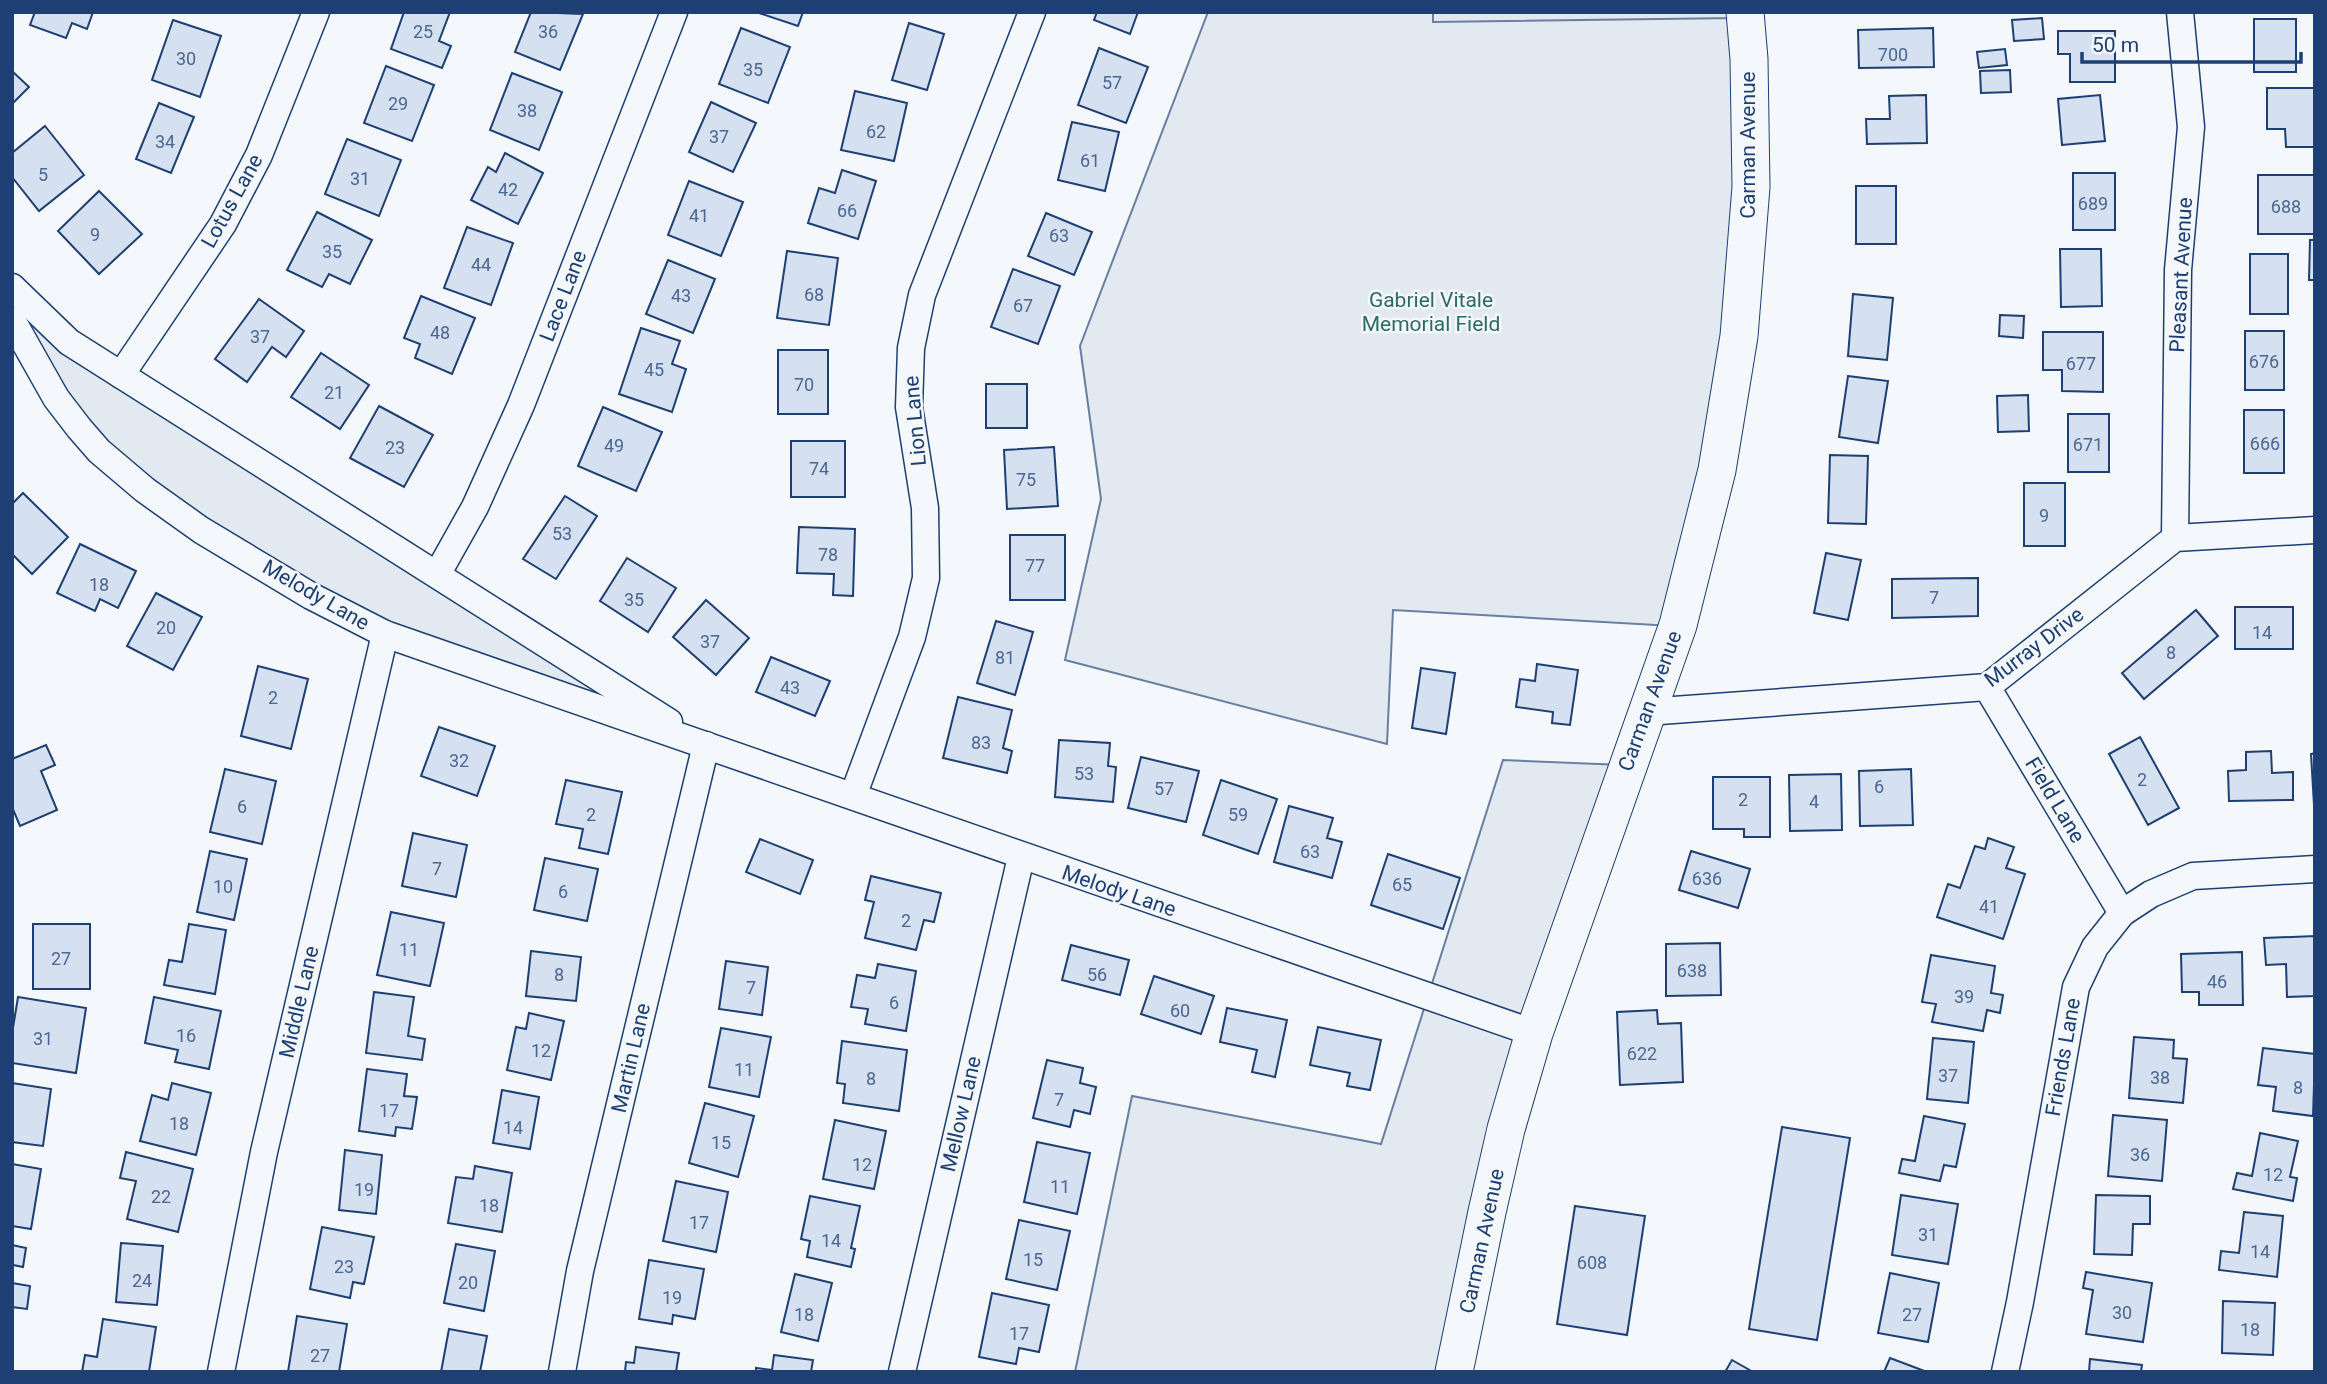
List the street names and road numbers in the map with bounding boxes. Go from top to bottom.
street label: Carman Avenue [1736,71,1760,219]
street label: Lotus Lane [196,150,268,252]
street label: Pleasant Avenue [2165,197,2197,353]
street label: Lace Lane [535,247,591,345]
street label: Lion Lane [899,375,931,467]
street label: Melody Lane [258,555,374,635]
street label: Murray Drive [1980,602,2088,692]
street label: Carman Avenue [1613,628,1687,774]
street label: Field Lane [2020,753,2090,847]
street label: Melody Lane [1059,860,1179,922]
street label: Middle Lane [274,944,324,1060]
street label: Friends Lane [2041,996,2085,1118]
street label: Martin Lane [607,1001,655,1115]
street label: Mellow Lane [936,1054,986,1174]
street label: Carman Avenue [1455,1166,1509,1316]

